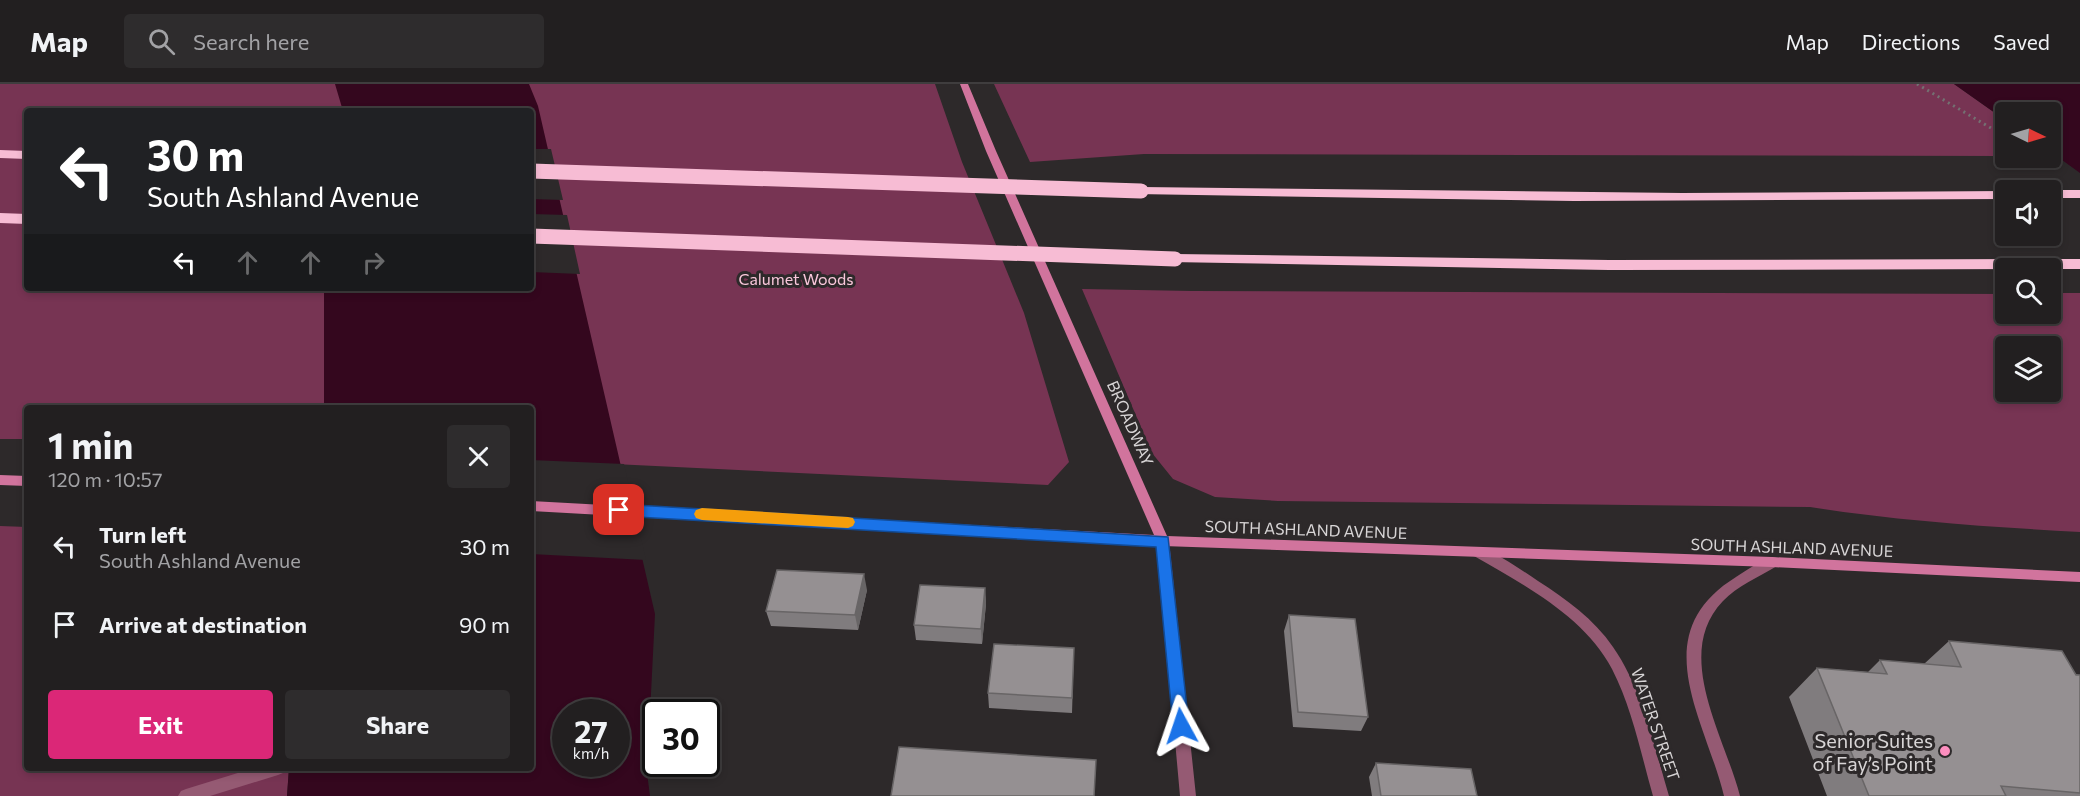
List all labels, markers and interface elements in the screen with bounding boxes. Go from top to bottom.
search box [124,14,544,68]
text: Map [30,24,88,58]
icon: search [145,25,178,58]
text: Search here [193,28,309,55]
text: Map [1786,29,1829,54]
text: Directions [1862,29,1960,54]
text: Saved [1993,29,2050,54]
north arrow [1995,102,2061,168]
map controls [1995,102,2061,402]
text: 30 m [147,128,244,180]
icon: left [48,132,126,210]
text: South Ashland Avenue [147,180,419,213]
button: sound [1995,180,2061,246]
icon: left [168,246,201,279]
icon: ahead [231,246,264,279]
icon: ahead [294,246,327,279]
icon: right [357,246,390,279]
button: search [1995,258,2061,324]
park label: Calumet Woods [738,269,854,288]
button: layers [1995,336,2061,402]
street label: BROADWAY [1104,378,1158,469]
text: 1 min [48,422,133,466]
button: close [447,425,510,488]
text: 120 m · 10:57 [48,467,163,491]
pin [593,484,644,535]
icon: arrive [602,493,635,526]
street label: SOUTH ASHLAND AVENUE [1204,516,1408,542]
text: Turn left [99,521,186,548]
icon: left [48,530,81,563]
text: 30 m [460,533,510,560]
street label: SOUTH ASHLAND AVENUE [1690,534,1894,560]
text: South Ashland Avenue [99,548,301,572]
icon: arrive [48,608,81,641]
text: Arrive at destination [99,611,307,638]
text: 90 m [459,611,510,638]
street label: WATER STREET [1628,665,1684,783]
button: Exit [48,690,273,759]
button: Share [285,690,510,759]
position arrow [1149,694,1213,758]
speed limit sign: 30 [642,699,720,777]
text: 27 [574,712,608,749]
place label: Senior Suites of Fay’s Point [1813,728,1933,775]
text: km/h [573,744,609,762]
marker: Senior Suites of Fay’s Point [1938,744,1952,758]

